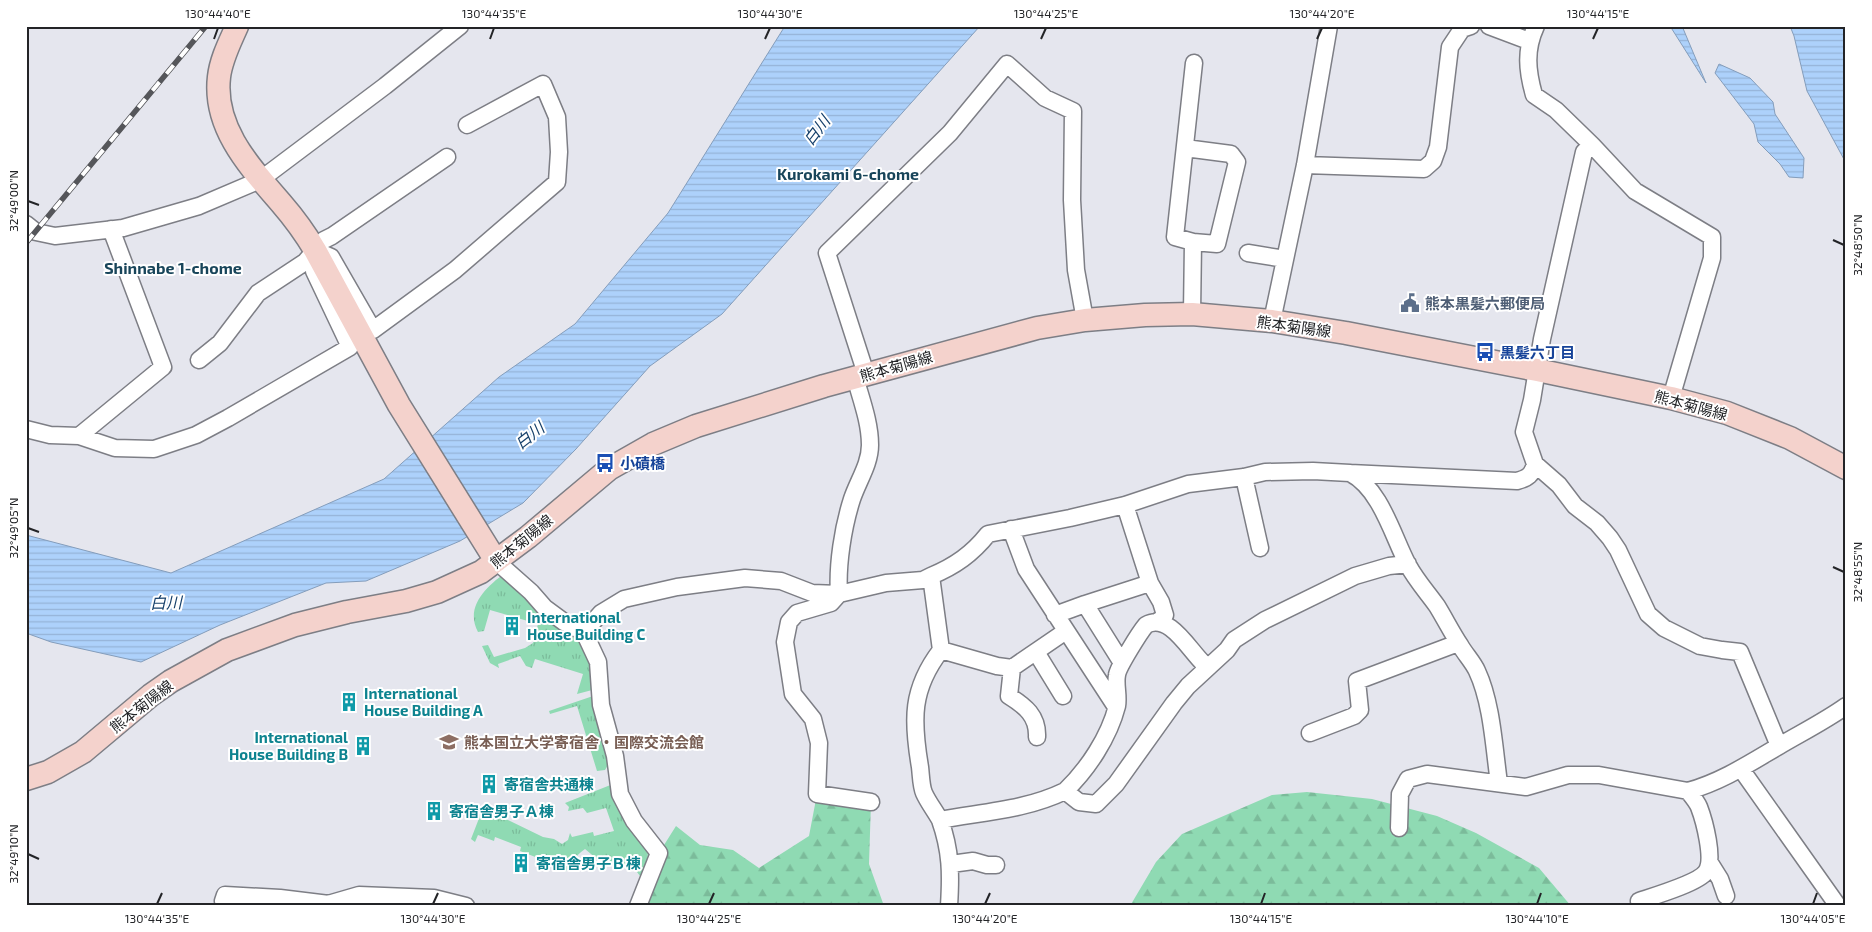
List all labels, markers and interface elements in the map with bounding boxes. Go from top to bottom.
text: 130°44'40"E [185,6,251,20]
text: 130°44'35"E [462,6,526,20]
text: 130°44'30"E [737,6,803,20]
text: 130°44'25"E [1014,6,1078,20]
text: 130°44'20"E [1289,6,1355,20]
text: 130°44'15"E [1567,6,1629,20]
water label: 白川 [799,110,835,148]
district label: Kurokami 6-chome [777,164,919,183]
text: 32°49'00"N [6,170,20,232]
text: 32°48'50"N [1850,214,1864,276]
district label: Shinnabe 1-chome [104,258,242,277]
public building icon: 熊本黒髪六郵便局 [1399,292,1421,314]
place label: 熊本黒髪六郵便局 [1425,294,1545,312]
street label: 熊本菊陽線 [1256,312,1332,340]
bus stop icon: 黒髪六丁目 [1474,341,1496,363]
place label: 黒髪六丁目 [1500,343,1575,361]
street label: 熊本菊陽線 [857,347,935,385]
street label: 熊本菊陽線 [1652,387,1730,423]
water label: 白川 [511,416,549,452]
bus stop icon: 小磧橋 [594,452,616,474]
place label: 小磧橋 [620,454,666,472]
text: 32°49'05"N [6,498,20,558]
street label: 熊本菊陽線 [486,510,556,572]
text: 32°48'55"N [1850,542,1864,602]
water label: 白川 [150,592,184,612]
place label: International House Building C [527,608,645,643]
building icon: International House Building C [501,615,523,637]
street label: 熊本菊陽線 [106,676,176,736]
place label: International House Building A [364,684,483,719]
building icon: International House Building A [338,691,360,713]
place label: International House Building B [229,728,348,763]
school or university icon: 熊本国立大学寄宿舎・国際交流会館 [438,731,460,753]
place label: 熊本国立大学寄宿舎・国際交流会館 [464,733,704,751]
building icon: International House Building B [352,735,374,757]
building icon: 寄宿舎共通棟 [478,773,500,795]
place label: 寄宿舎共通棟 [504,775,594,793]
building icon: 寄宿舎男子Ａ棟 [423,800,445,822]
place label: 寄宿舎男子Ａ棟 [449,802,554,820]
text: 32°49'10"N [6,824,20,884]
building icon: 寄宿舎男子Ｂ棟 [510,852,532,874]
place label: 寄宿舎男子Ｂ棟 [536,854,641,872]
text: 130°44'35"E [125,911,189,925]
text: 130°44'30"E [400,911,466,925]
text: 130°44'25"E [677,911,741,925]
text: 130°44'20"E [952,911,1018,925]
text: 130°44'15"E [1230,911,1292,925]
text: 130°44'10"E [1505,911,1569,925]
text: 130°44'05"E [1781,911,1846,925]

